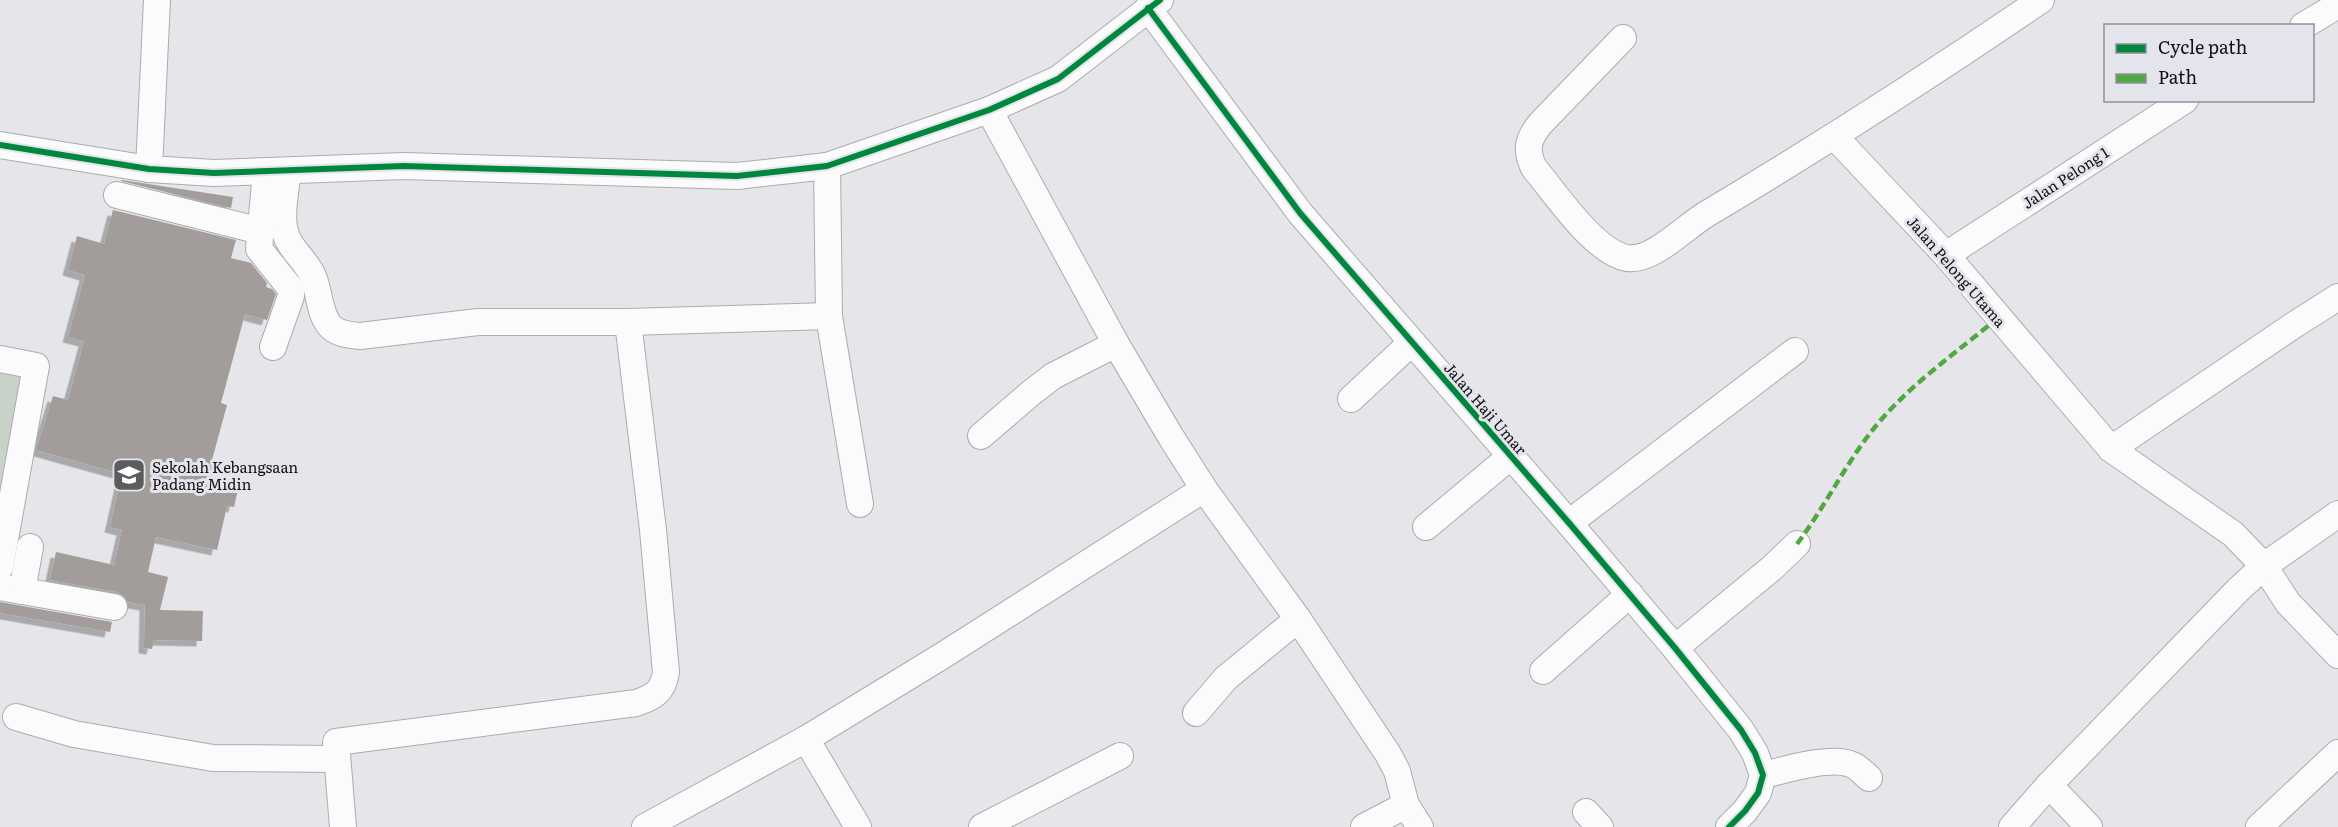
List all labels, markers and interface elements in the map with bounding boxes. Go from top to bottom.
legend [2104,24,2314,102]
text: Cycle path [2158,33,2247,60]
text: Path [2158,63,2197,90]
street label: Jalan Pelong 1 [2017,140,2113,214]
street label: Jalan Pelong Utama [1902,210,2013,333]
street label: Jalan Haji Umar [1439,357,1533,459]
place label: Sekolah Kebangsaan Padang Midin [152,455,298,495]
school or university icon: Sekolah Kebangsaan Padang Midin [111,457,147,493]

